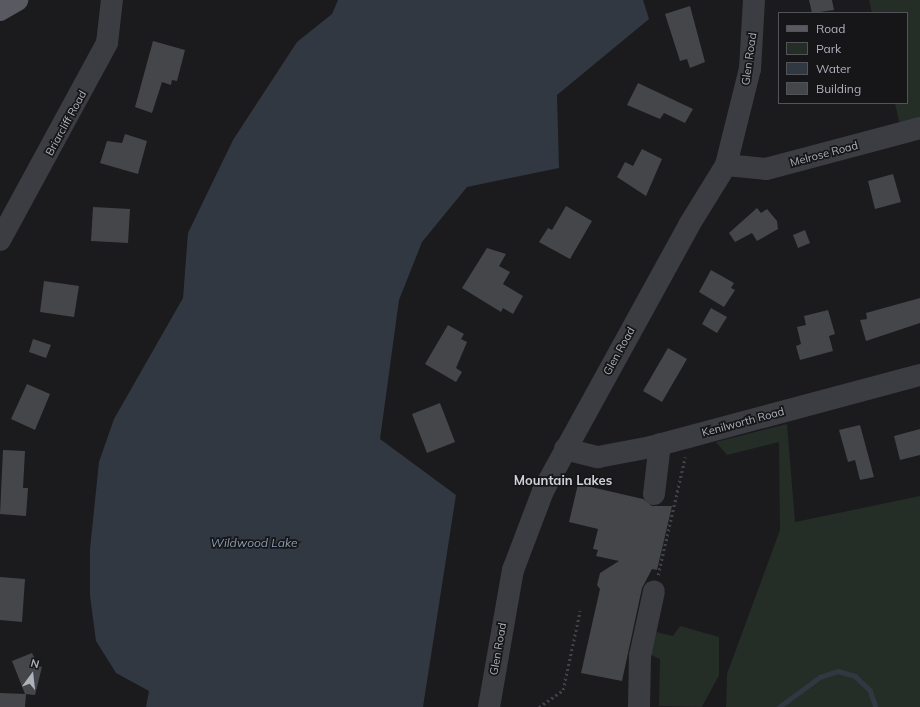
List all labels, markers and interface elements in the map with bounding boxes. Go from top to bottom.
legend [778,12,908,104]
text: Road [816,21,845,36]
street label: Glen Road [739,32,759,86]
text: Park [816,41,841,56]
text: Water [816,61,851,76]
text: Building [816,81,861,96]
street label: Briarcliff Road [43,88,89,158]
street label: Melrose Road [789,139,859,169]
street label: Glen Road [600,325,638,377]
street label: Kenilworth Road [700,405,786,439]
district label: Mountain Lakes [514,472,612,488]
water label: Wildwood Lake [211,536,297,550]
street label: Glen Road [487,622,509,676]
north arrow [12,655,52,695]
text: N [29,656,41,671]

